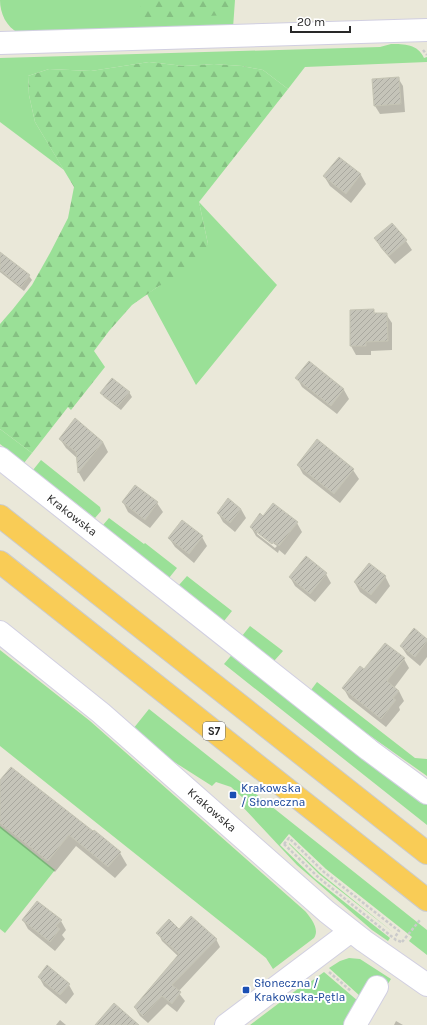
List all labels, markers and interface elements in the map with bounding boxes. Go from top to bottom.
scale bar [291,8,350,34]
text: 20 m [297,15,325,29]
street label: Krakowska [44,491,100,539]
road number: S7 [203,722,225,740]
place label: Krakowska / Słoneczna [241,781,305,809]
street label: Krakowska [185,785,239,835]
marker: Krakowska / Słoneczna [228,790,238,800]
place label: Słoneczna / Krakowska-Pętla [254,976,345,1004]
marker: Słoneczna / Krakowska-Pętla [241,985,251,995]

